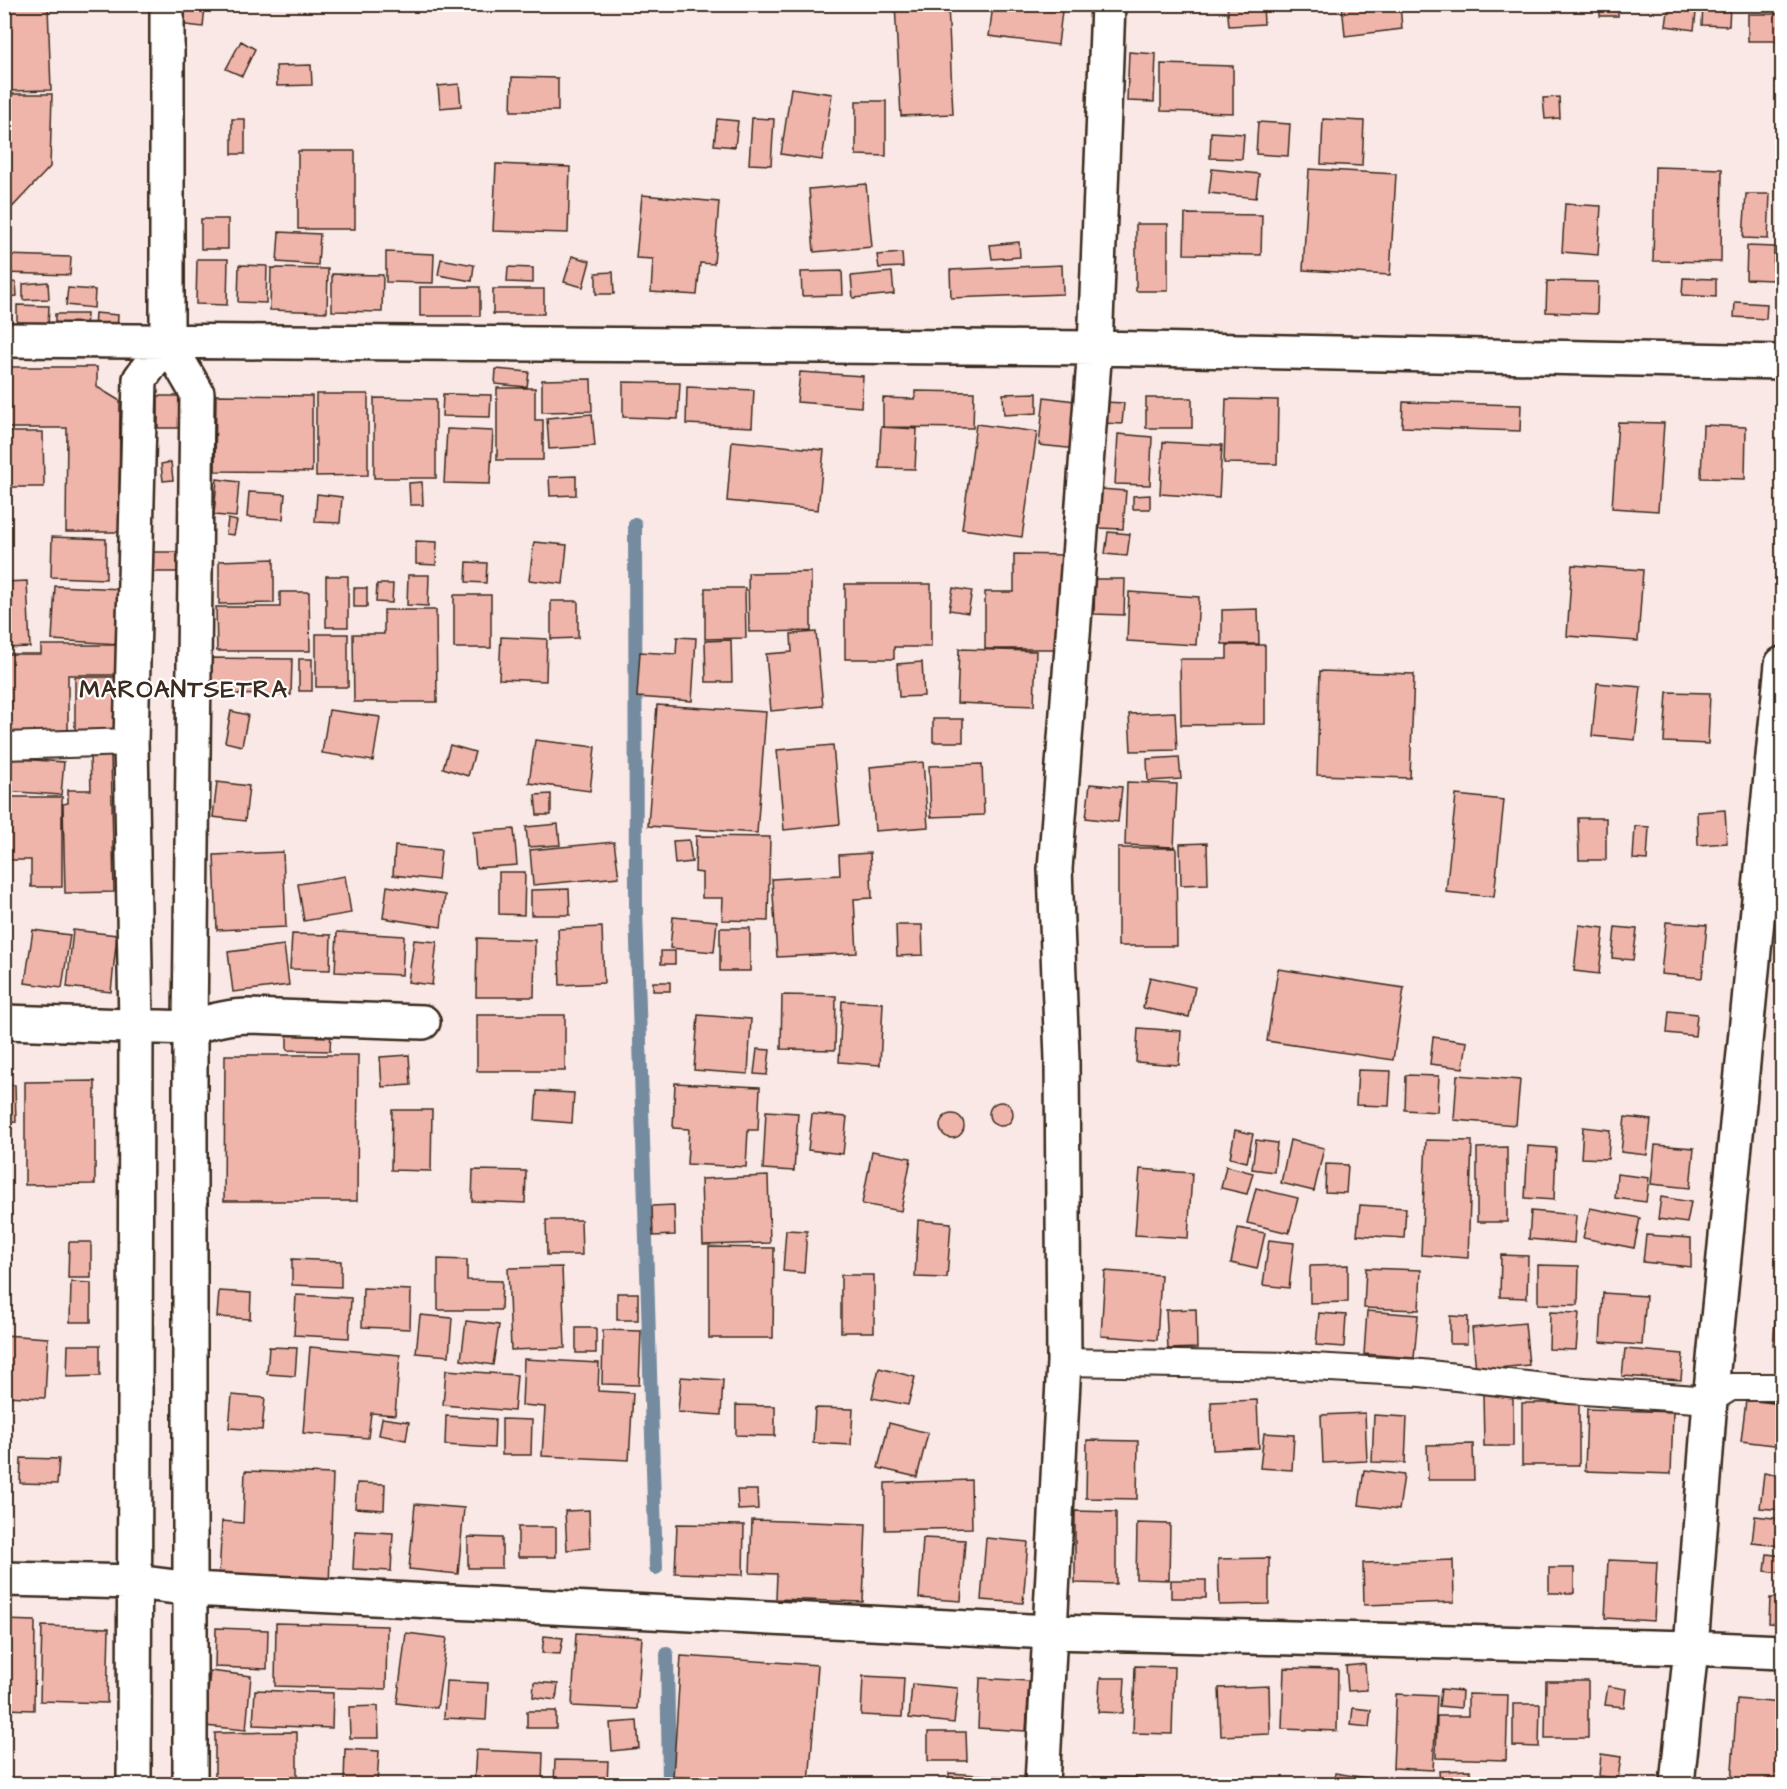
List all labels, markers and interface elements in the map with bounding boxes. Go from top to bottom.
district label: MAROANTSETRA [80,673,288,707]

